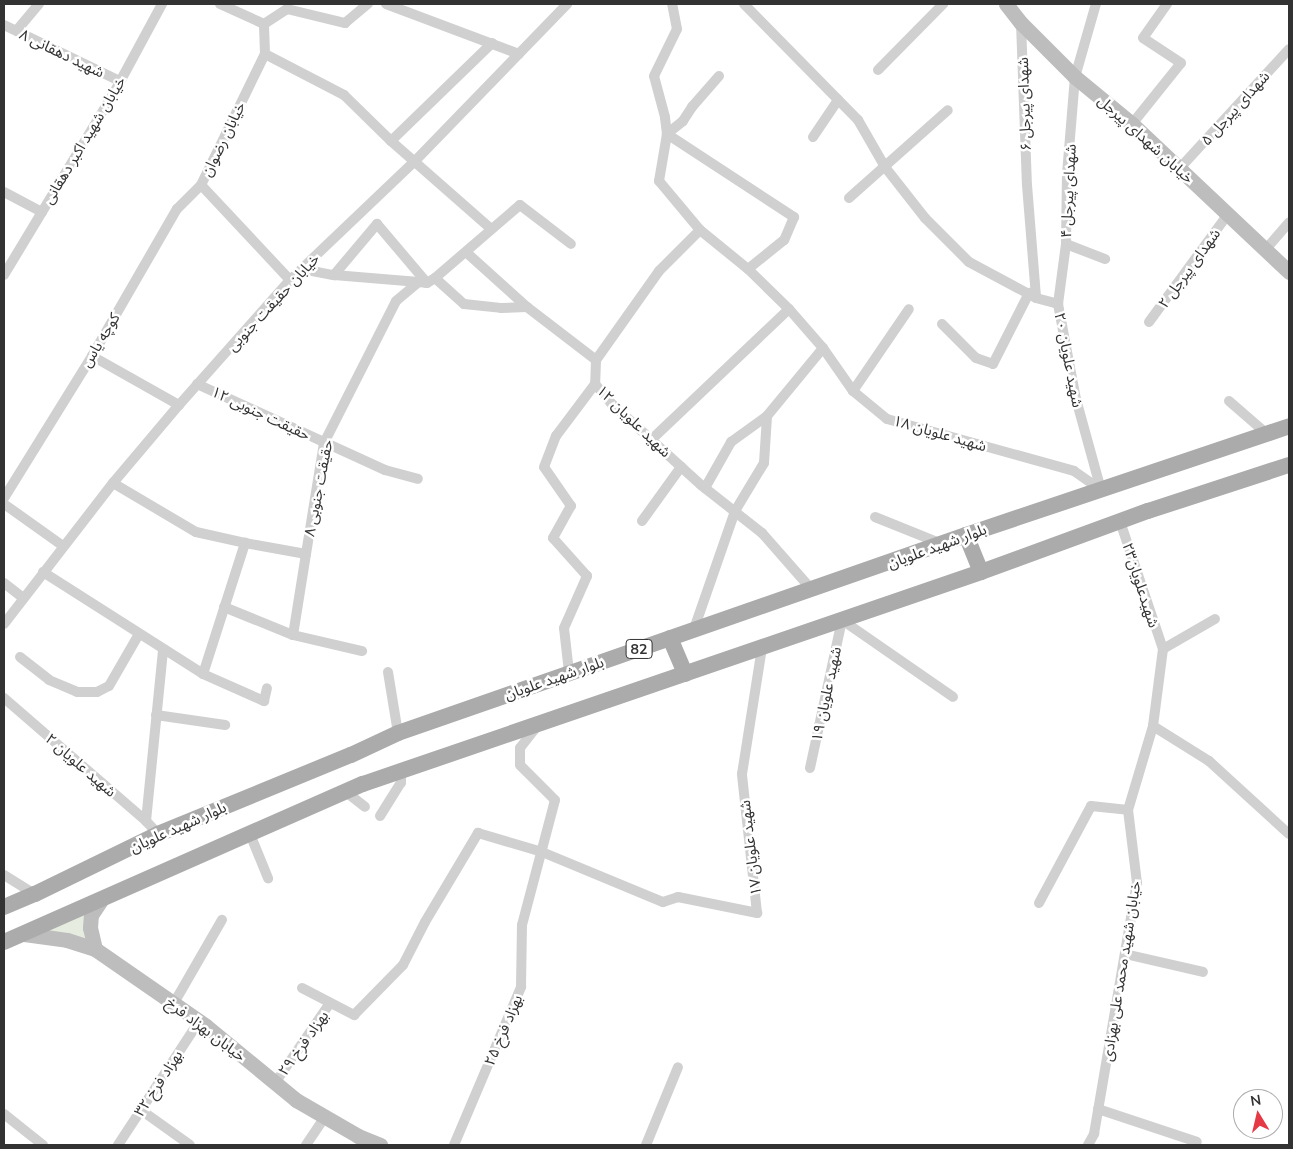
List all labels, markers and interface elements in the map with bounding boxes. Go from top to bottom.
street label: شهید دهقانی ۸ [17,25,107,81]
street label: شهدای پیرجل ۶ [1013,57,1035,151]
street label: شهدای پیرجل ۵ [1197,67,1273,149]
street label: خیابان شهید اکبر دهقانی [39,73,129,207]
street label: خیابان شهدای پیرجل [1094,91,1198,187]
street label: خیابان رضوان [197,99,249,179]
street label: شهدای پیرجل ۴ [1057,144,1079,238]
street label: شهدای پیرجل ۲ [1154,225,1224,311]
street label: خیابان حقیقت جنوبی [223,249,323,355]
street label: کوچه یاس [77,310,123,370]
street label: شهید علویان ۲۰ [1051,311,1087,409]
street label: شهید علویان ۱۲ [593,381,675,461]
street label: حقیقت جنوبی ۱۲ [209,382,313,444]
street label: شهید علویان ۱۸ [891,411,989,455]
street label: حقیقت جنوبی ۸ [300,438,336,538]
street label: بلوار شهید علویان [885,520,989,572]
street label: شهیدعلویان۲۳ [1119,540,1163,630]
road number: 82 [625,638,653,661]
street label: شهید علویان ۱۹ [807,645,845,743]
street label: بلوار شهید علویان [502,653,606,703]
street label: شهید علویان ۲ [42,729,120,801]
street label: بلوار شهید علویان [127,798,229,856]
street label: شهید علویان ۱۷ [735,799,765,897]
street label: خیابان شهید محمد علی بهزادی [1098,879,1144,1063]
street label: بهزاد فرخ ۲۵ [480,992,526,1068]
street label: خیابان بهزاد فرخ [162,993,250,1065]
street label: بهزاد فرخ ۲۹ [274,1007,332,1079]
street label: بهزاد فرخ ۳۲ [130,1047,186,1119]
north arrow [1233,1089,1283,1139]
text: N [1249,1090,1262,1110]

